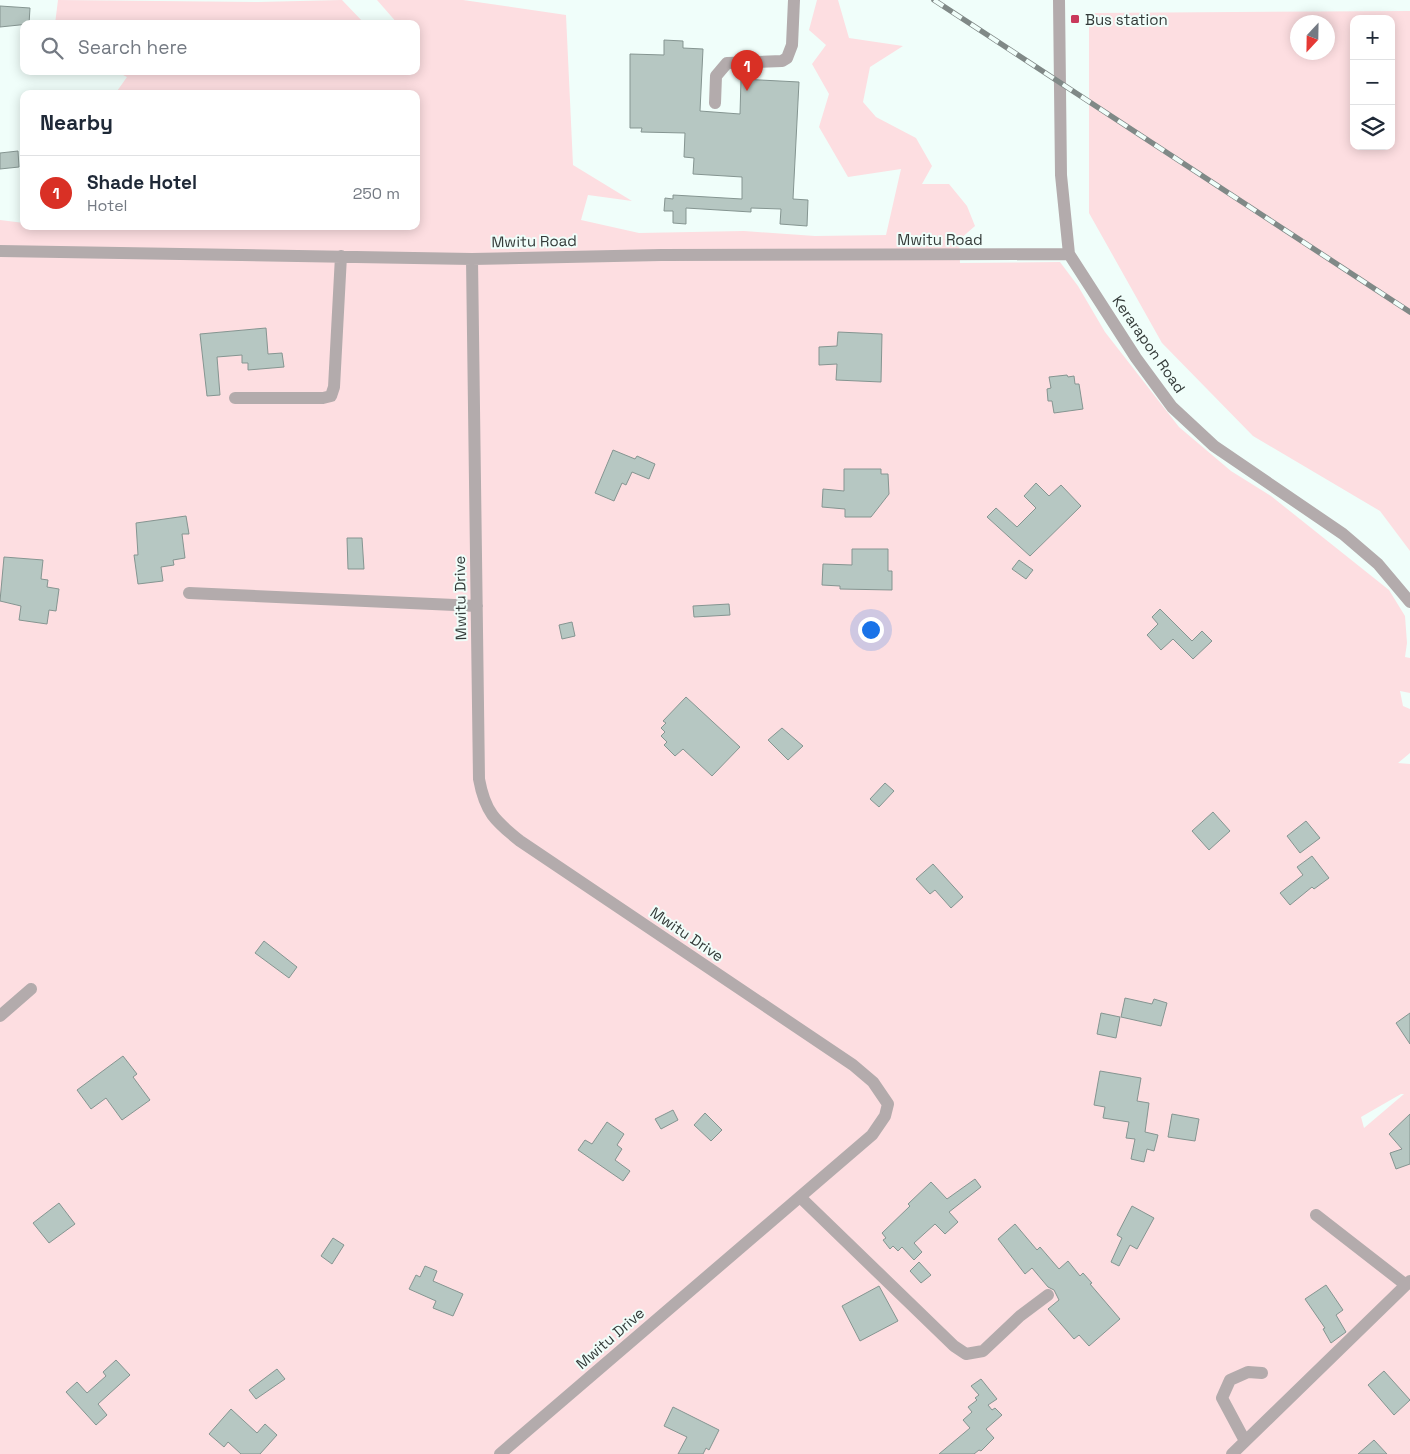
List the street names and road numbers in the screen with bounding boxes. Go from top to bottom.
street label: Mwitu Road [897,230,983,249]
street label: Mwitu Road [491,231,577,251]
street label: Kerarapon Road [1108,292,1190,396]
street label: Mwitu Drive [450,555,470,640]
street label: Mwitu Drive [647,902,727,966]
street label: Mwitu Drive [572,1303,648,1373]

